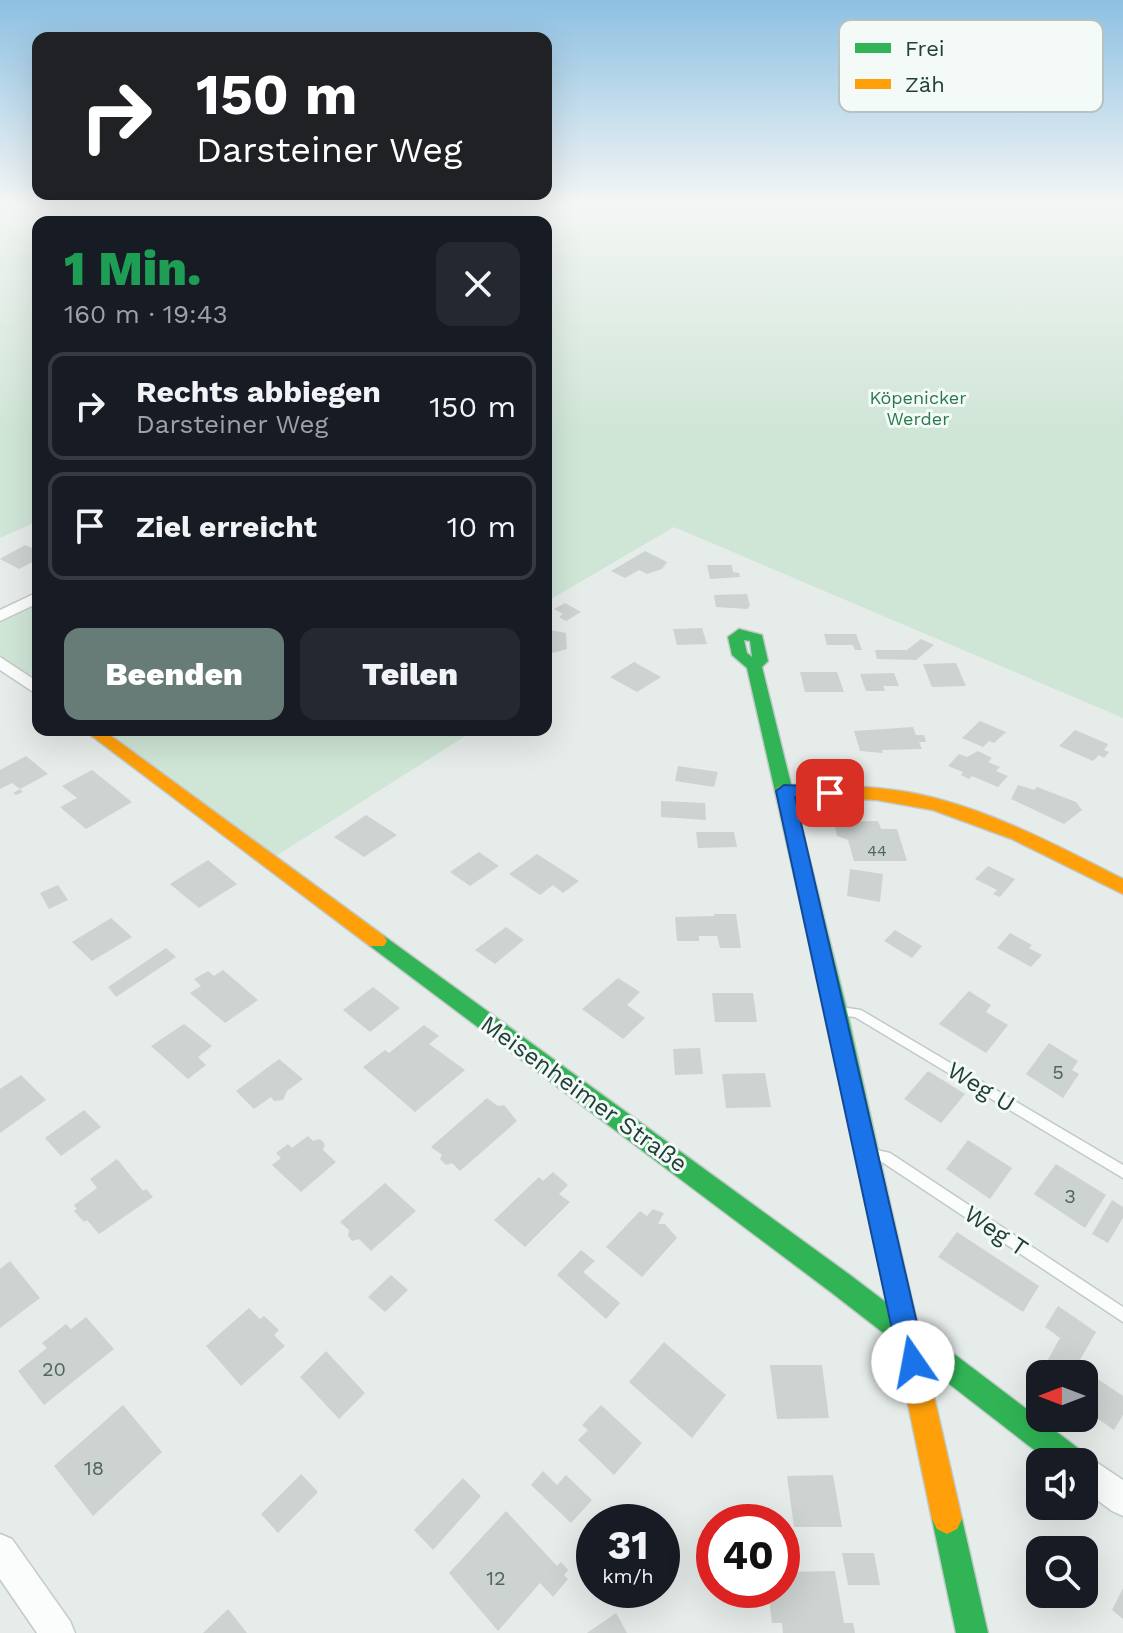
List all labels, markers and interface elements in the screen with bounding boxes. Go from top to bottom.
legend [839,20,1103,112]
text: Frei [905,36,945,61]
text: 150 m [196,62,358,128]
icon: right [64,64,168,168]
text: Zäh [905,72,945,97]
text: Darsteiner Weg [196,129,462,171]
text: 1 Min. [64,240,201,297]
button: close [436,242,520,326]
text: 160 m · 19:43 [64,299,228,329]
text: Rechts abbiegen [136,374,381,409]
icon: right [68,384,112,428]
park label: Köpenicker Werder [869,387,967,429]
text: 150 m [429,389,516,424]
text: Darsteiner Weg [136,409,328,439]
icon: arrive [68,504,112,548]
text: Ziel erreicht [136,509,317,544]
text: 10 m [447,509,516,544]
button: Beenden [64,628,284,720]
button: Teilen [300,628,520,720]
pin [796,759,864,827]
icon: arrive [808,771,852,815]
house number: 44 [867,841,887,860]
street label: Meisenheimer Straße [475,1010,693,1178]
street label: Weg U [942,1056,1020,1118]
house number: 5 [1052,1060,1064,1084]
house number: 3 [1064,1184,1076,1208]
street label: Weg T [959,1200,1033,1262]
position arrow [871,1320,955,1404]
house number: 20 [42,1357,66,1381]
north arrow [1026,1360,1098,1432]
map controls [1026,1360,1098,1608]
button: sound [1026,1448,1098,1520]
house number: 18 [84,1456,104,1480]
speed limit sign: 40 [696,1504,800,1608]
text: 31 [608,1522,648,1569]
button: search [1026,1536,1098,1608]
text: km/h [602,1564,654,1588]
house number: 12 [486,1566,506,1590]

